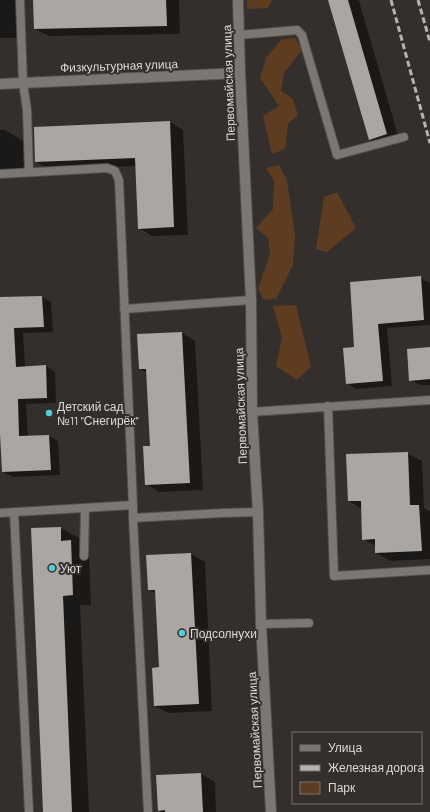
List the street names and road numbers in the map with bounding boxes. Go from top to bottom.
street label: Первомайская улица [219,24,238,142]
street label: Физкультурная улица [60,56,179,75]
street label: Первомайская улица [231,347,250,465]
street label: Первомайская улица [244,671,265,789]

